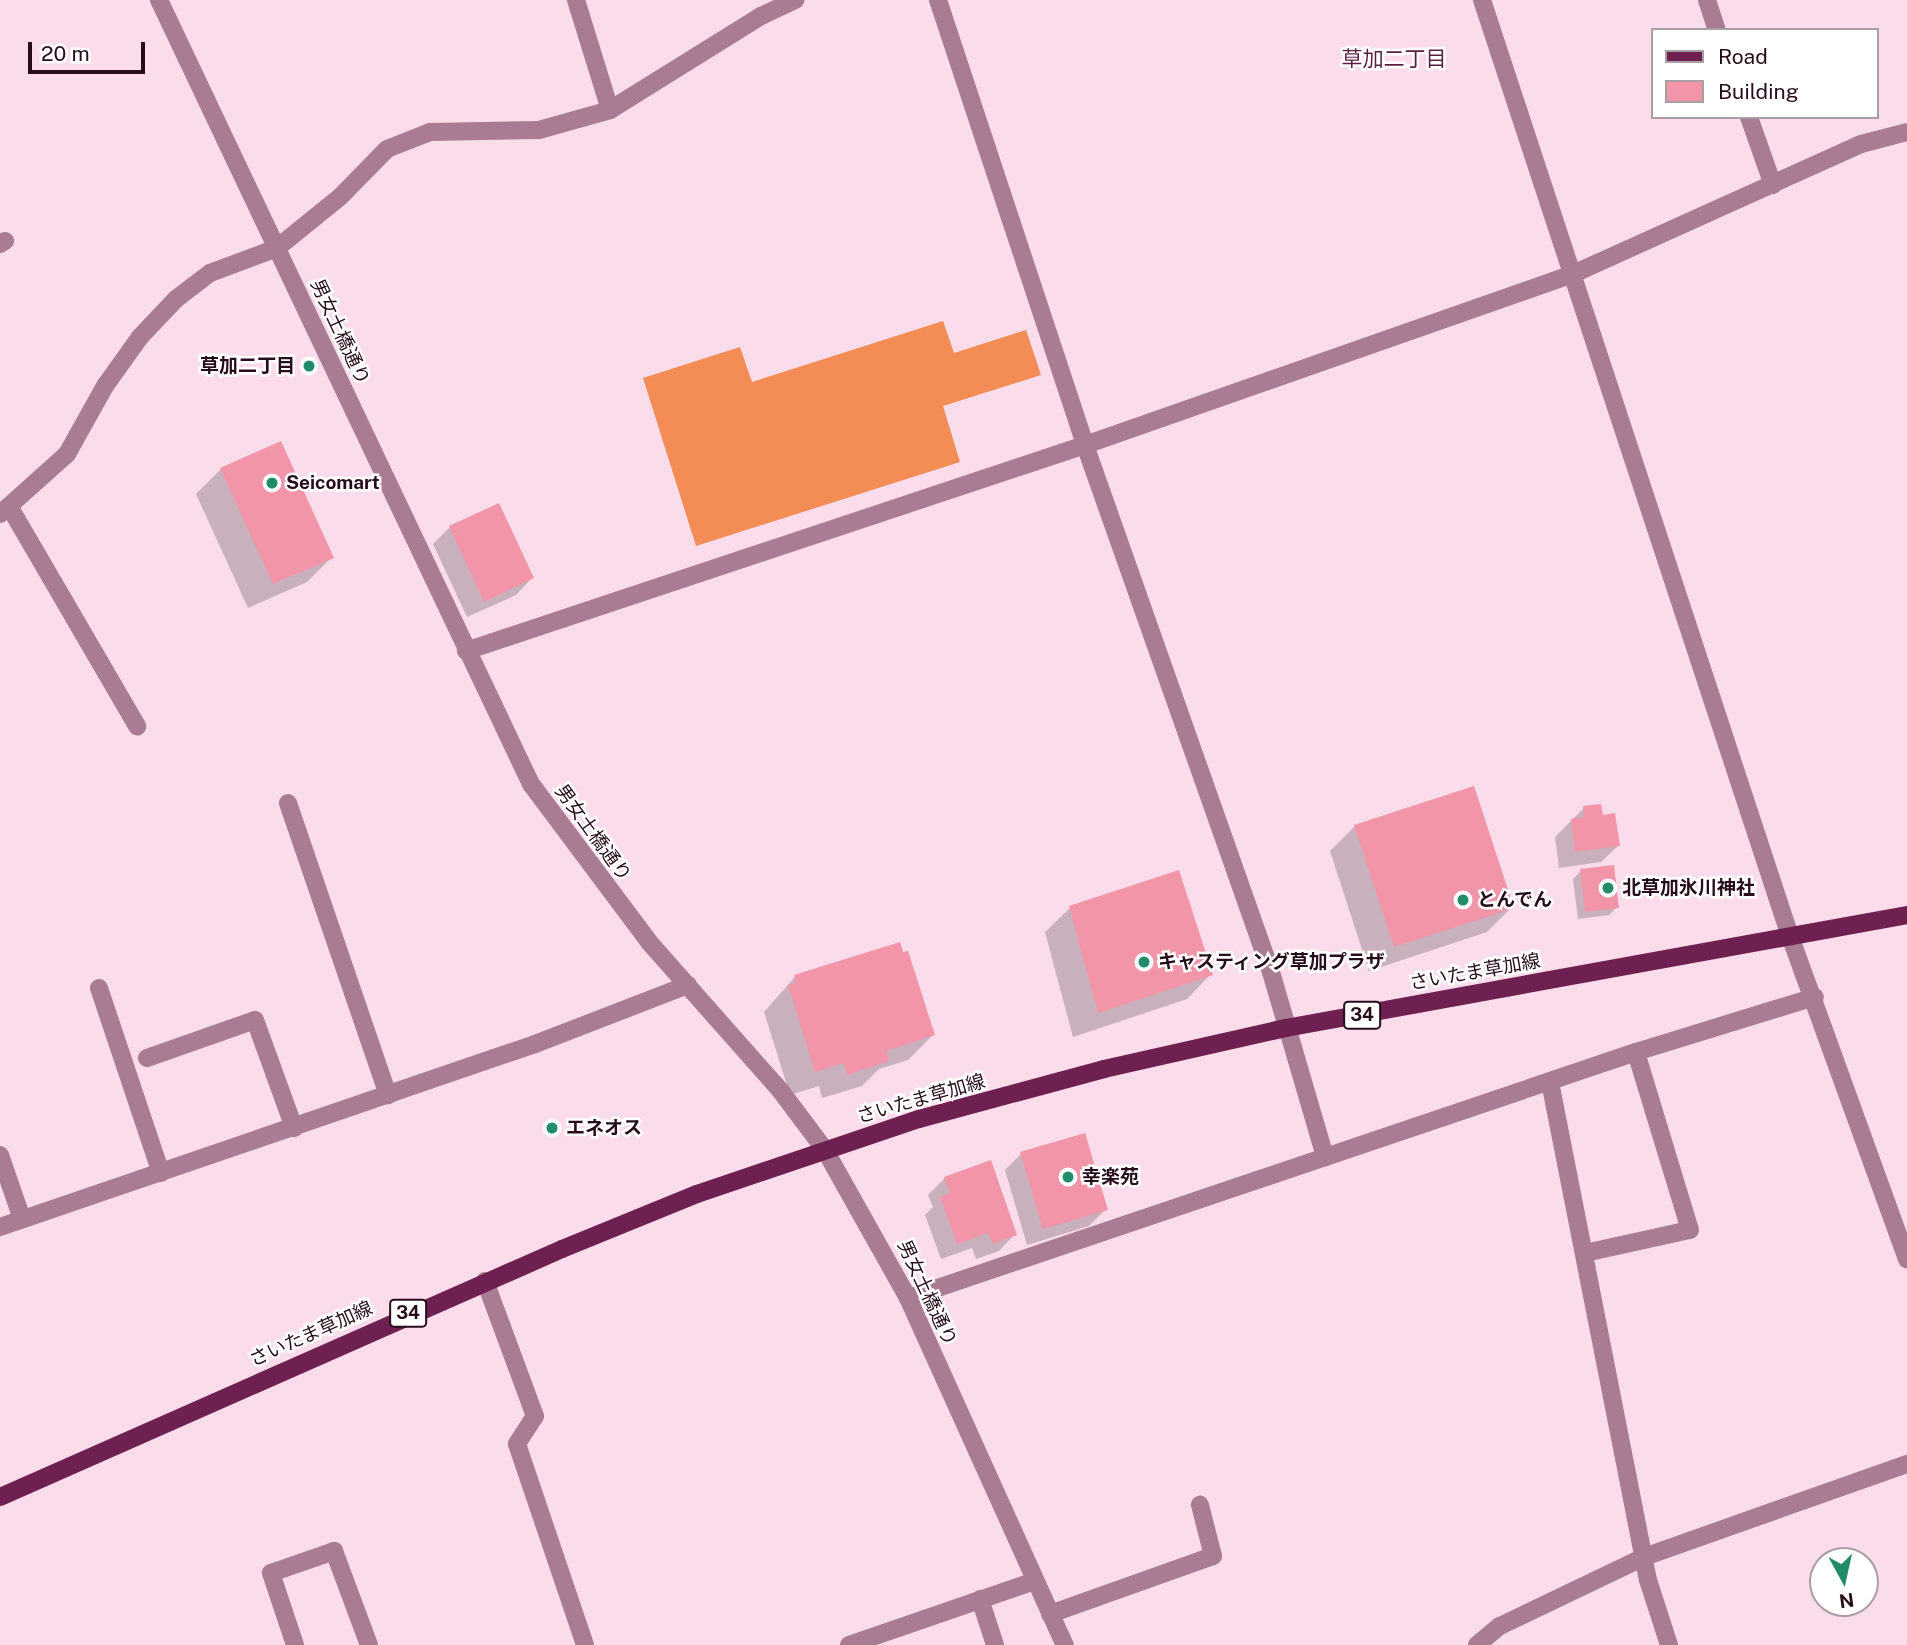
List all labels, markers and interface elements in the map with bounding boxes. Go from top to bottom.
scale bar [32,28,149,72]
legend [1652,28,1879,119]
text: 20 m [41,41,90,66]
text: Road [1718,44,1768,69]
district label: 草加二丁目 [1342,46,1446,72]
text: Building [1718,79,1799,104]
street label: 男女土橋通り [306,276,374,388]
place label: 草加二丁目 [200,355,295,377]
marker: 草加二丁目 [301,358,317,374]
place label: Seicomart [286,472,380,494]
marker: Seicomart [264,475,280,491]
street label: 男女土橋通り [550,780,636,886]
place label: 北草加氷川神社 [1622,877,1755,899]
marker: 北草加氷川神社 [1600,880,1616,896]
place label: とんでん [1477,889,1553,911]
marker: とんでん [1455,892,1471,908]
street label: さいたま草加線 [1408,949,1542,995]
place label: キャスティング草加プラザ [1158,951,1386,973]
marker: キャスティング草加プラザ [1136,954,1152,970]
road number: 34 [1343,1000,1381,1030]
street label: さいたま草加線 [854,1070,988,1128]
place label: エネオス [566,1117,642,1139]
marker: エネオス [544,1120,560,1136]
place label: 幸楽苑 [1082,1166,1139,1188]
marker: 幸楽苑 [1060,1169,1076,1185]
street label: 男女土橋通り [893,1237,961,1349]
street label: さいたま草加線 [246,1297,376,1371]
road number: 34 [389,1298,427,1328]
north arrow [1809,1547,1879,1617]
text: N [1838,1589,1856,1613]

